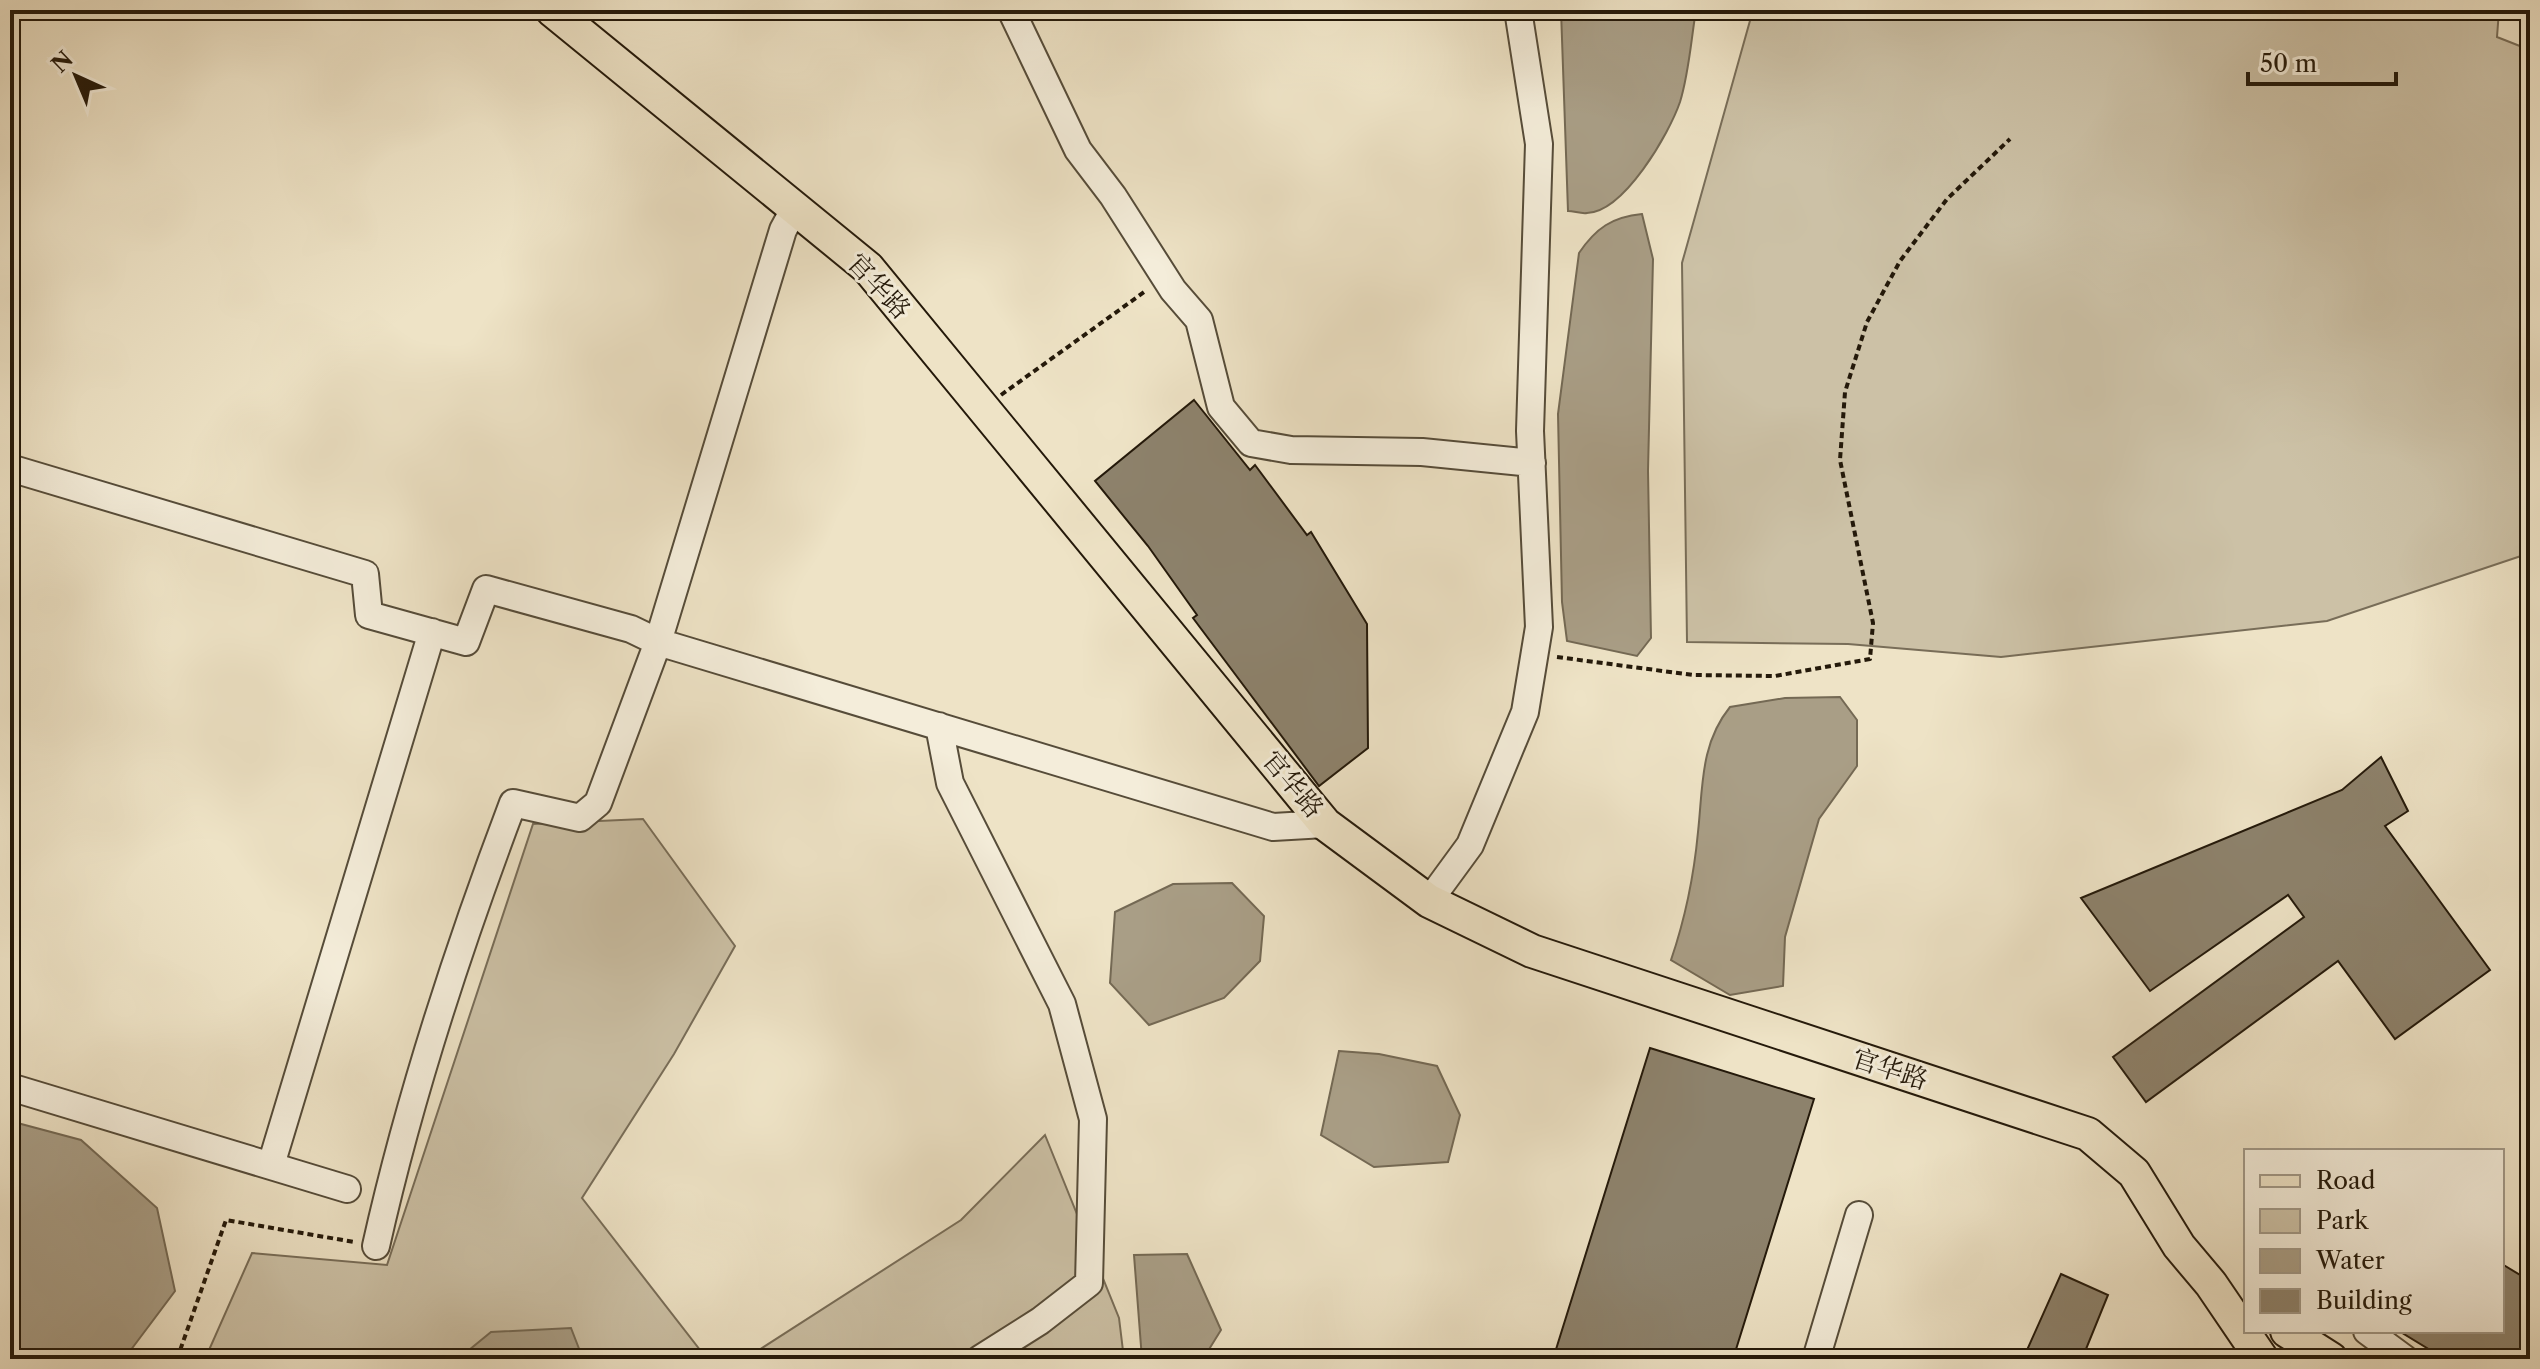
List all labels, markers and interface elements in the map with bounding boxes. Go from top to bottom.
north arrow [36,36,116,116]
scale bar [2248,36,2396,86]
text: N [46,46,79,78]
text: 50 m [2260,49,2317,78]
street label: 官华路 [841,247,917,325]
street label: 官华路 [1256,744,1330,824]
street label: 官华路 [1848,1042,1932,1096]
legend [2244,1149,2504,1333]
text: Road [2316,1166,2376,1195]
text: Park [2316,1206,2369,1235]
text: Water [2315,1246,2385,1275]
text: Building [2316,1286,2412,1315]

